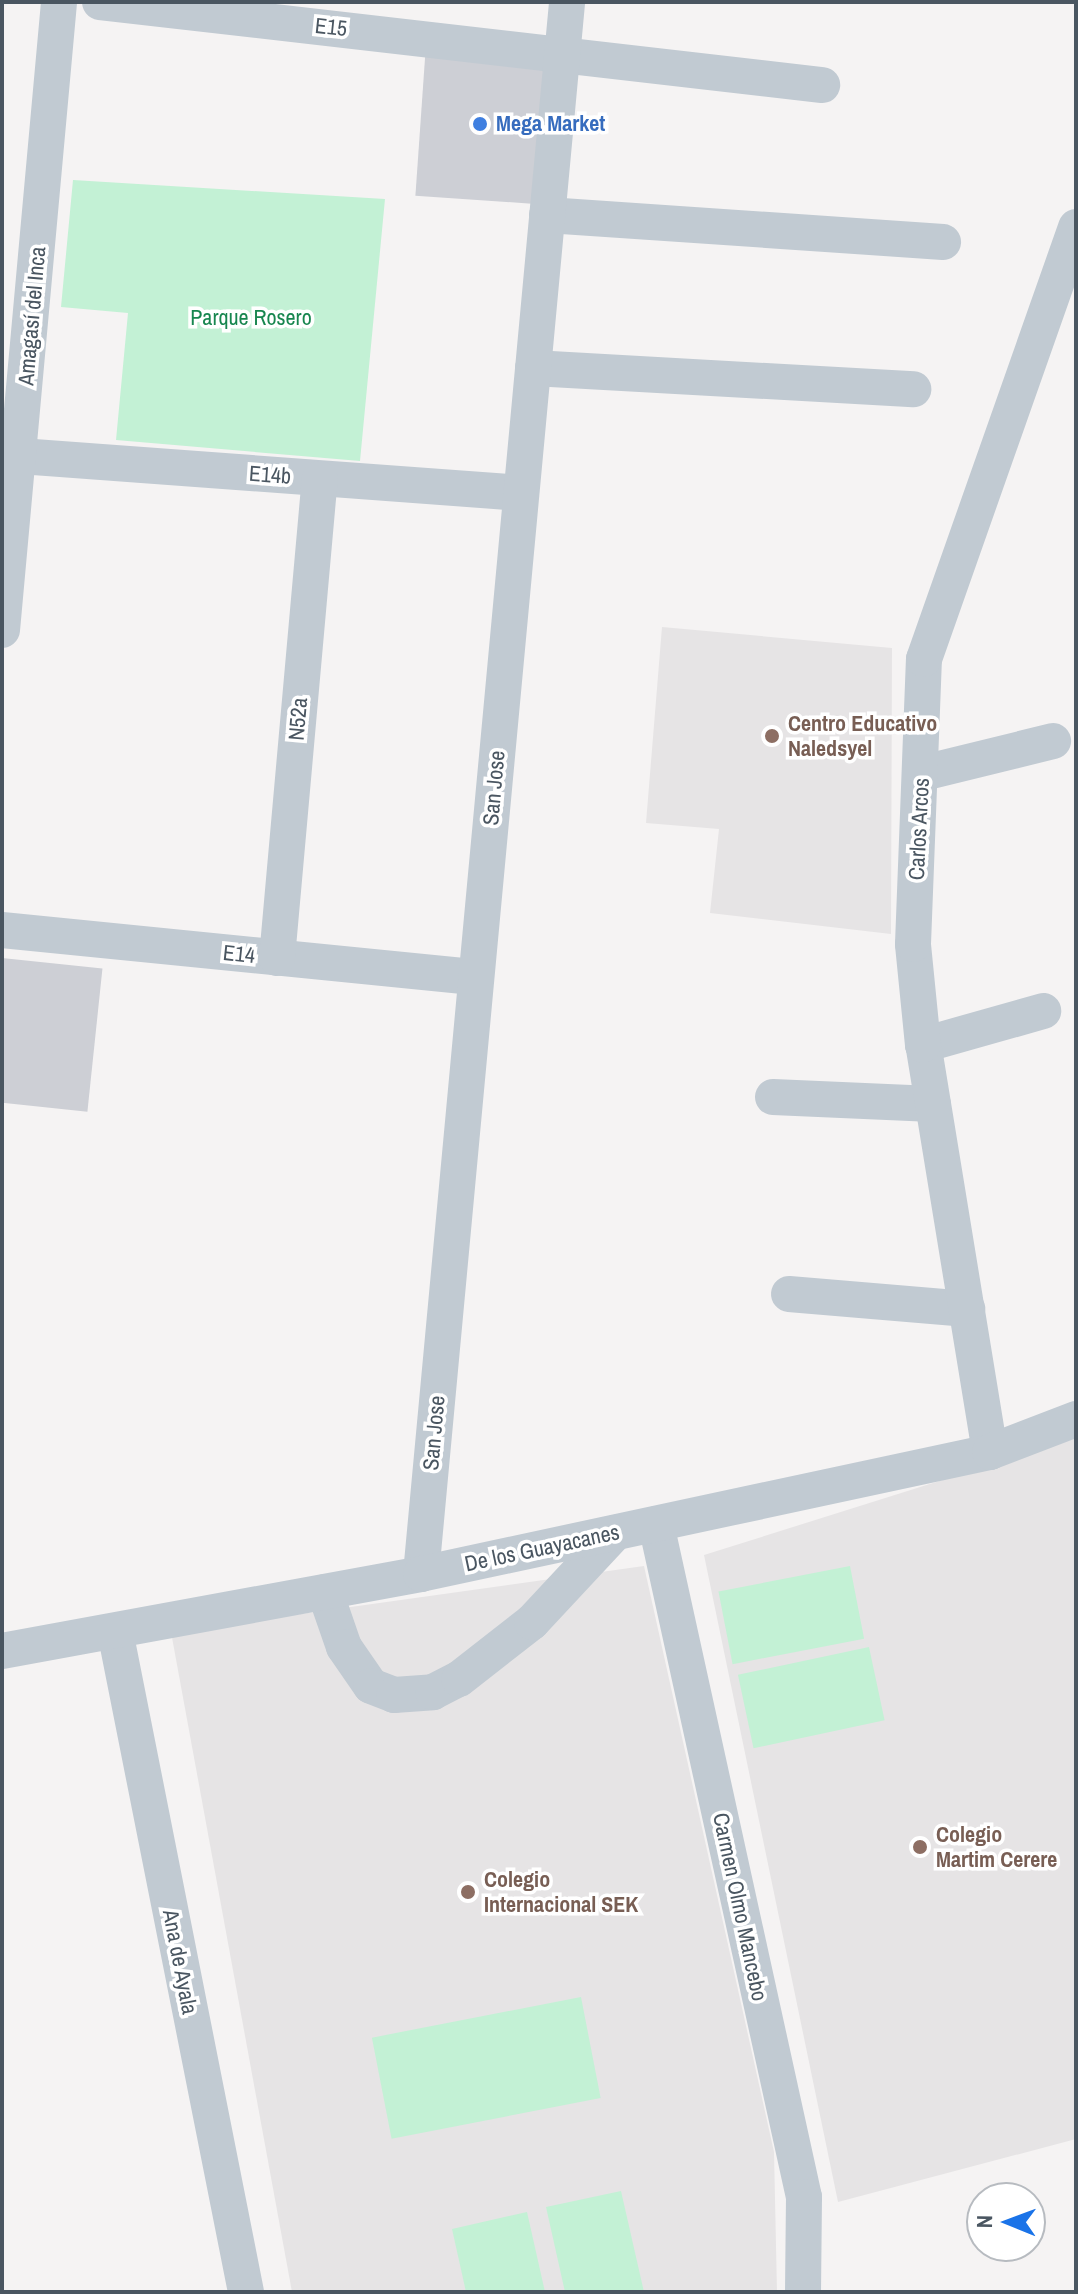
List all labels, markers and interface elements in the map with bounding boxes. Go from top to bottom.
street label: E15 [314,12,348,42]
place label: Mega Market [496,111,605,137]
marker: Mega Market [471,115,489,133]
street label: Amagasí del Inca [13,245,51,387]
park label: Parque Rosero [190,305,312,331]
street label: E14b [248,460,292,490]
street label: N52a [283,696,313,742]
place label: Centro Educativo Naledsyel [788,710,937,762]
marker: Centro Educativo Naledsyel [763,727,781,745]
street label: San Jose [478,749,510,827]
street label: Carlos Arcos [903,777,935,881]
street label: E14 [222,939,256,969]
street label: San Jose [418,1394,450,1472]
street label: De los Guayacanes [462,1519,622,1577]
street label: Carmen Olmo Mancebo [707,1811,773,2003]
place label: Colegio Martim Cerere [936,1821,1057,1872]
marker: Colegio Martim Cerere [911,1838,929,1856]
place label: Colegio Internacional SEK [484,1866,638,1918]
marker: Colegio Internacional SEK [459,1883,477,1901]
street label: Ana de Ayala [157,1907,203,2017]
north arrow [966,2182,1046,2262]
text: N [969,2215,999,2228]

